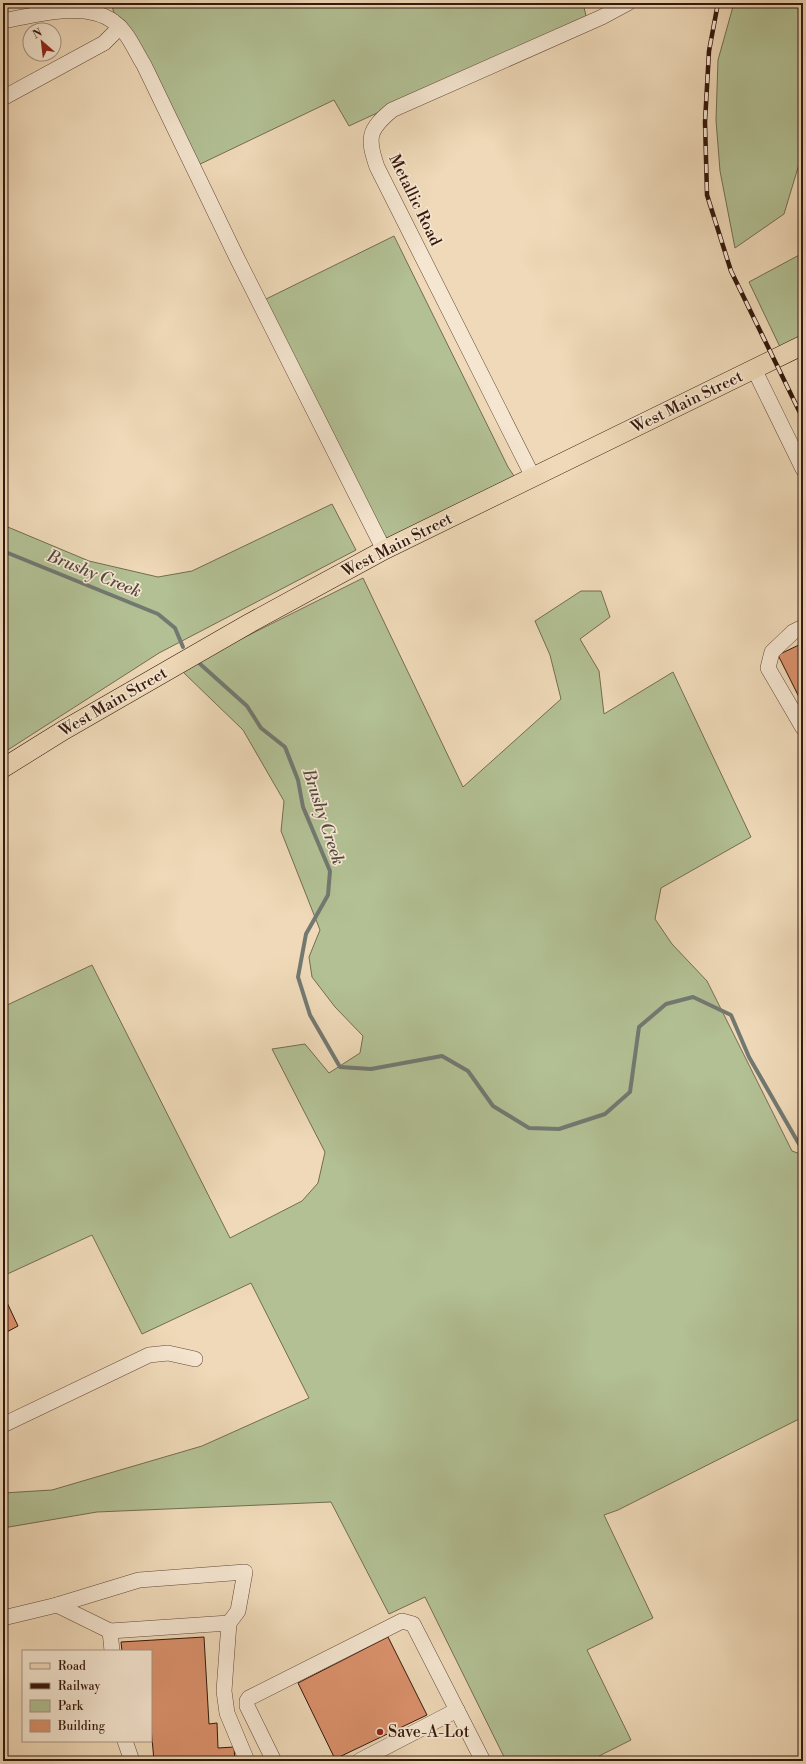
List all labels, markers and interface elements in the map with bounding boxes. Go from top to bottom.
north arrow [22,22,62,62]
text: N [31,26,45,42]
street label: Metallic Road [384,151,446,249]
street label: West Main Street [627,366,746,438]
street label: West Main Street [337,508,456,582]
water label: Brushy Creek [43,545,144,603]
street label: West Main Street [55,663,171,742]
water label: Brushy Creek [297,765,349,868]
legend [22,1650,152,1742]
text: Road [58,1659,86,1674]
text: Railway [58,1679,100,1694]
text: Park [58,1699,84,1714]
text: Building [57,1719,106,1734]
place label: Save-A-Lot [388,1722,470,1742]
marker: Save-A-Lot [375,1727,385,1737]

